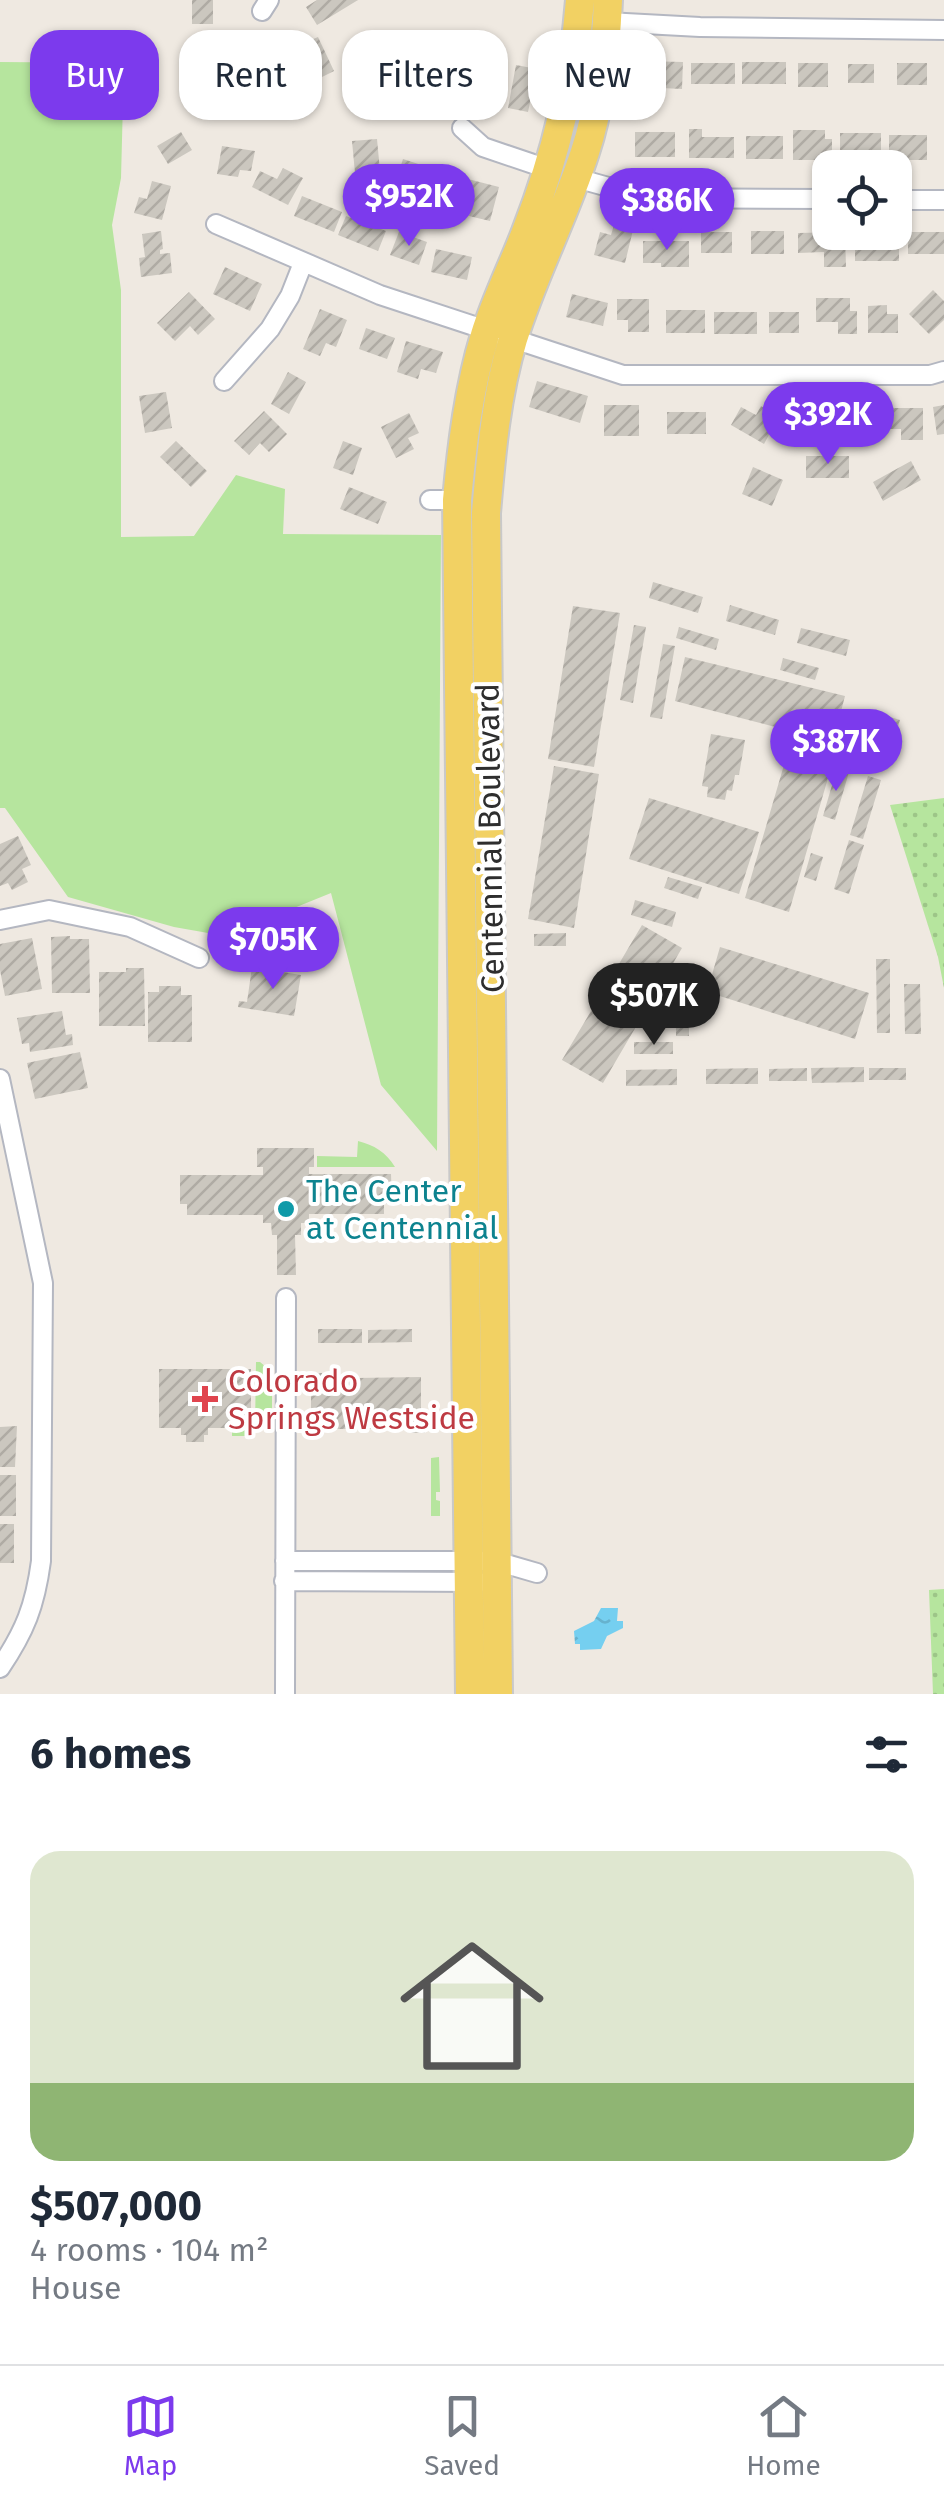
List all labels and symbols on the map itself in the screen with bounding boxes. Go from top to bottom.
pin: $952K [339,164,479,249]
pin: $386K [597,168,737,253]
pin: $392K [758,382,898,467]
street label: Centennial Boulevard [468,683,512,993]
pin: $387K [766,709,906,794]
pin: $705K [203,907,343,992]
pin: $507K [584,963,724,1048]
place label: The Center at Centennial [306,1172,498,1247]
marker: The Center at Centennial [275,1198,297,1220]
place label: Colorado Springs Westside [228,1362,475,1437]
marker: Colorado Springs Westside [192,1386,218,1412]

